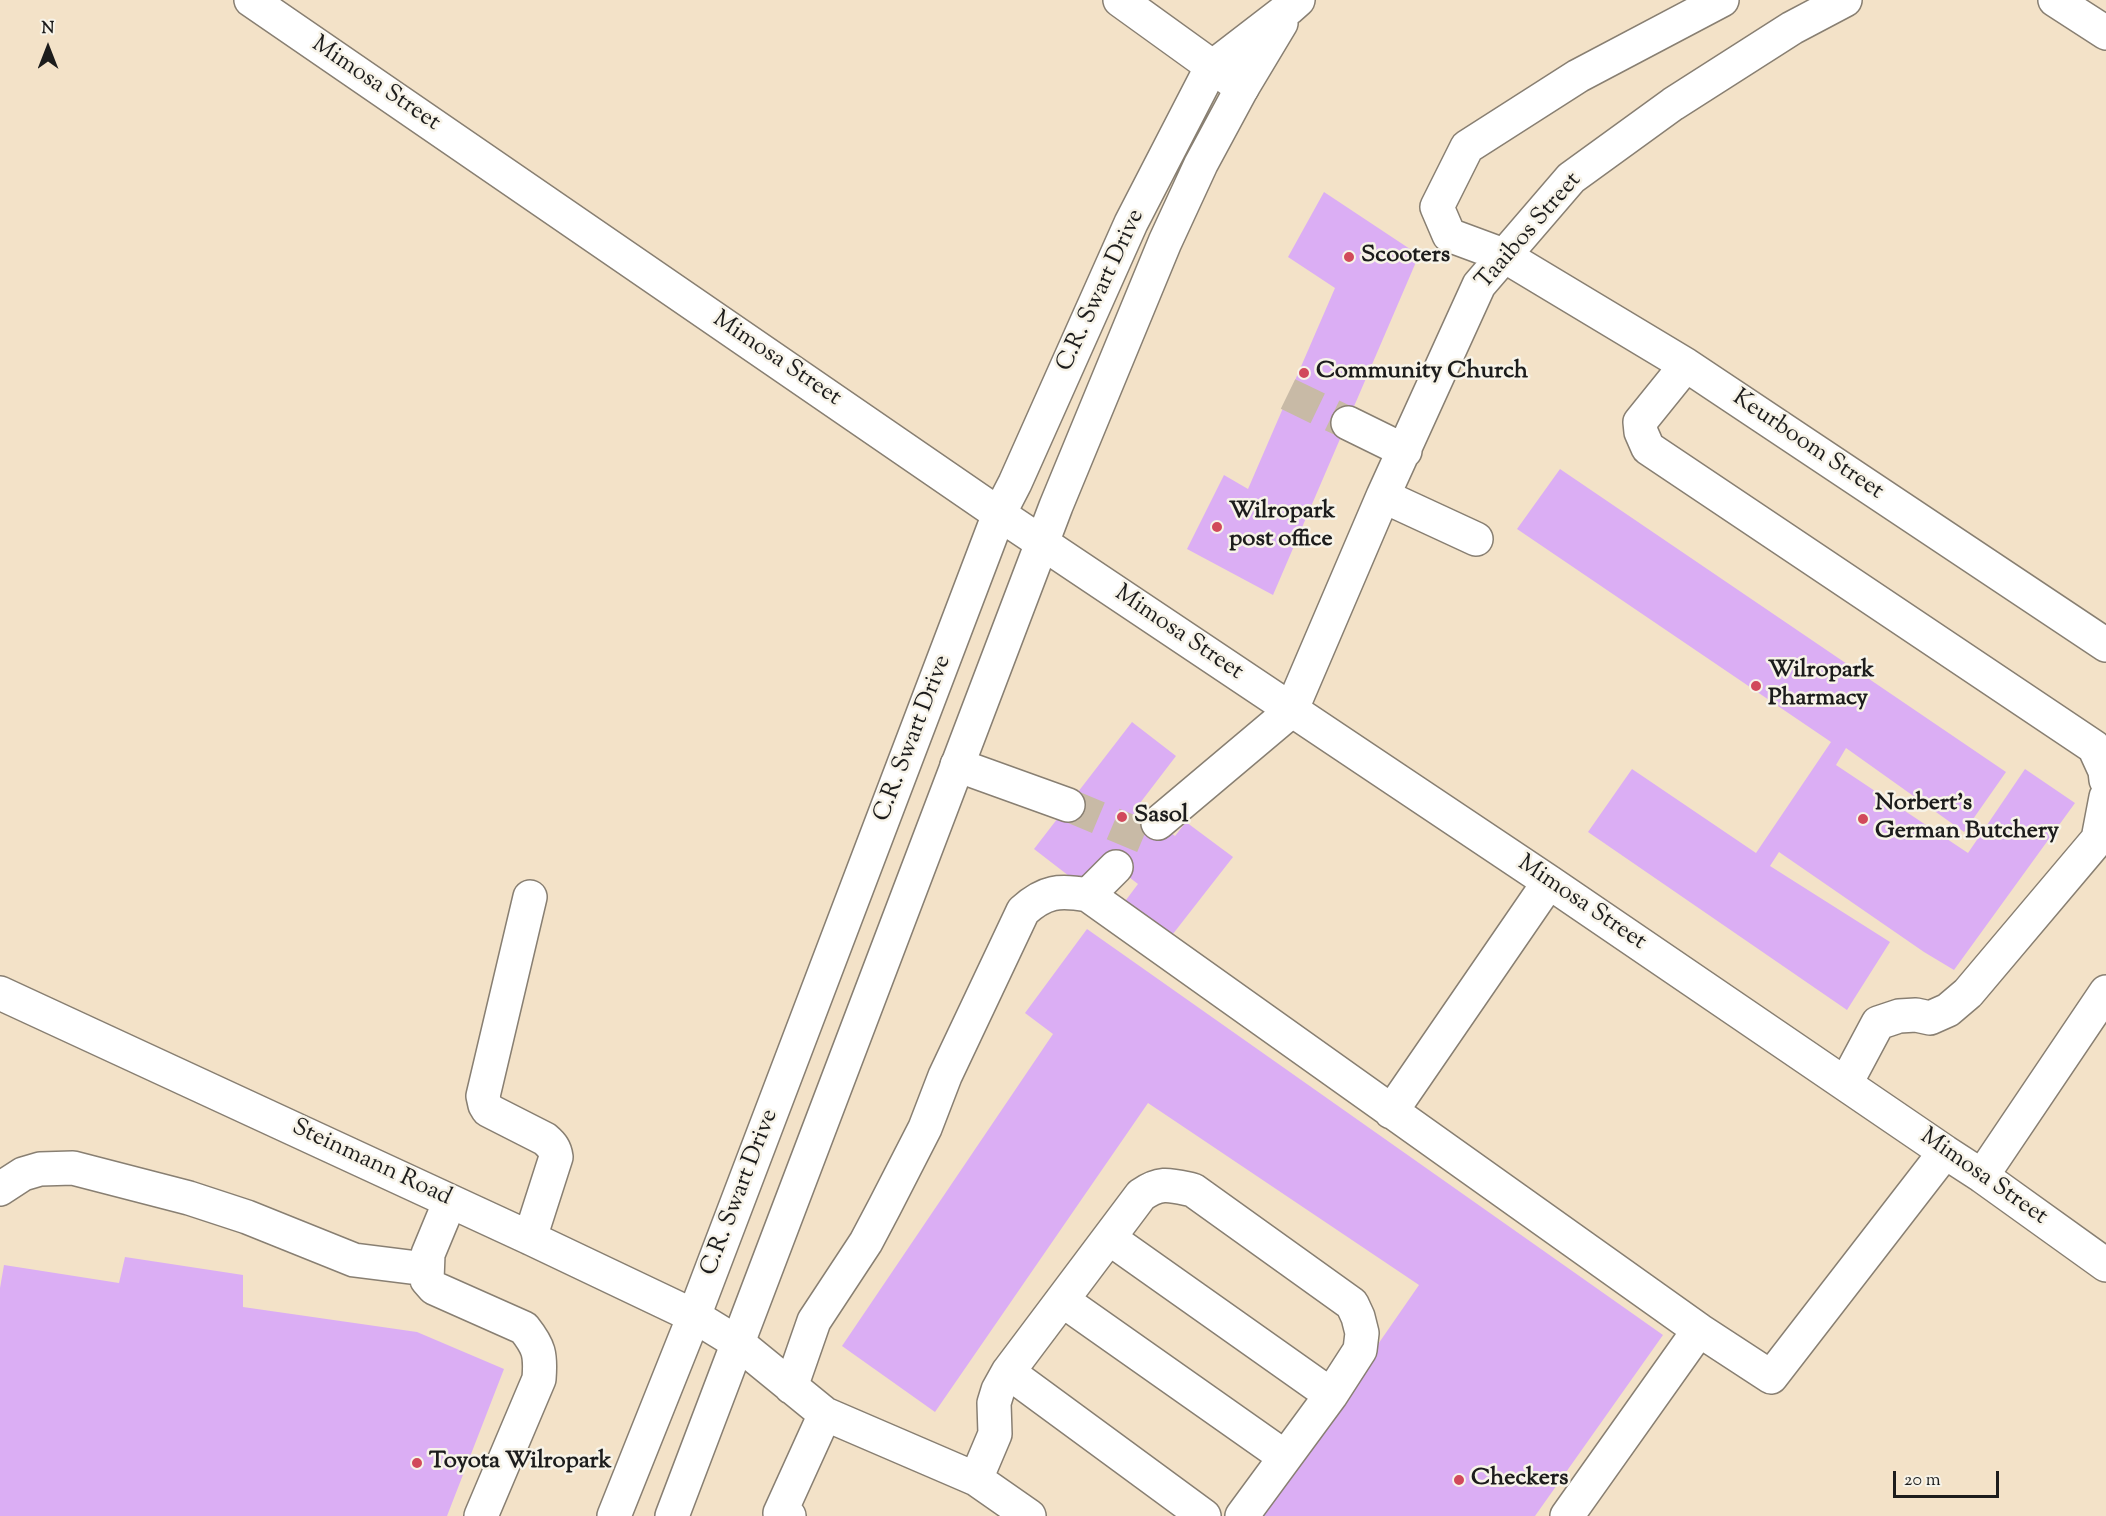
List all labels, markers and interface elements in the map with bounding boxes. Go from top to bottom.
north arrow [18,18,78,78]
text: N [42,18,54,41]
street label: Mimosa Street [305,31,445,139]
street label: Taaibos Street [1471,167,1589,297]
street label: C.R. Swart Drive [1052,205,1152,377]
place label: Scooters [1361,243,1450,271]
marker: Scooters [1342,250,1356,264]
street label: Mimosa Street [706,306,846,414]
place label: Community Church [1316,359,1528,387]
marker: Community Church [1297,366,1311,380]
street label: Keurboom Street [1726,385,1888,507]
place label: Wilropark post office [1229,499,1335,555]
marker: Wilropark post office [1210,520,1224,534]
street label: Mimosa Street [1108,580,1248,688]
street label: C.R. Swart Drive [869,652,959,826]
place label: Wilropark Pharmacy [1768,658,1874,714]
marker: Wilropark Pharmacy [1749,679,1763,693]
place label: Norbert's German Butchery [1875,791,2059,847]
place label: Sasol [1134,803,1189,831]
marker: Sasol [1115,810,1129,824]
marker: Norbert's German Butchery [1856,812,1870,826]
street label: Mimosa Street [1511,850,1651,958]
street label: C.R. Swart Drive [696,1106,786,1280]
street label: Steinmann Road [287,1114,455,1214]
street label: Mimosa Street [1914,1123,2052,1233]
place label: Toyota Wilropark [429,1449,611,1477]
marker: Toyota Wilropark [410,1456,424,1470]
scale bar [1896,1459,2002,1497]
place label: Checkers [1471,1466,1568,1494]
text: 20 m [1904,1468,1941,1494]
marker: Checkers [1452,1473,1466,1487]

